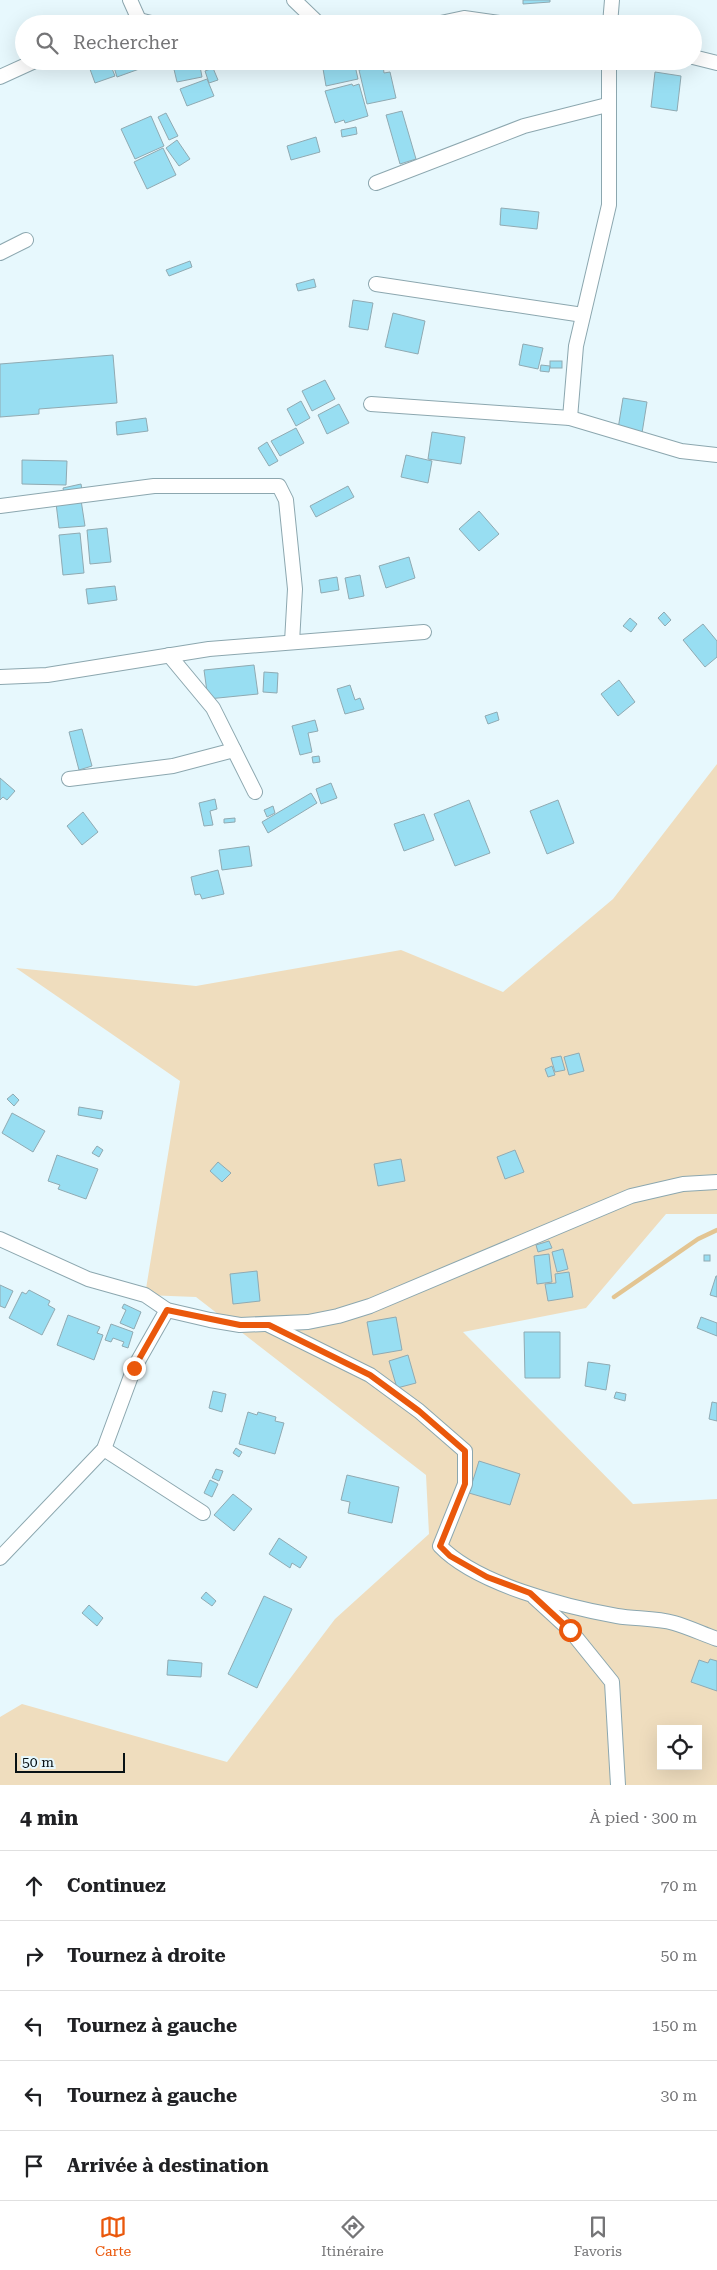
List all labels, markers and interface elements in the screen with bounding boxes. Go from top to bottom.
search box [15,15,702,70]
icon: search [33,29,61,57]
text: Rechercher [73,31,179,54]
route end [123,1357,146,1380]
route start [559,1619,582,1642]
map controls [657,1725,702,1770]
button: locate [657,1725,702,1770]
scale bar [15,1750,125,1773]
text: 50 m [22,1754,54,1770]
text: 4 min [20,1806,78,1830]
text: À pied · 300 m [589,1808,697,1827]
icon: ahead [20,1872,48,1900]
text: Continuez [67,1874,166,1897]
text: 70 m [660,1876,697,1895]
icon: right [20,1942,48,1970]
text: Tournez à droite [67,1944,226,1967]
text: 50 m [660,1946,697,1965]
icon: left [20,2012,48,2040]
text: Tournez à gauche [67,2014,237,2037]
text: 150 m [651,2016,697,2035]
icon: left [20,2082,48,2110]
text: Tournez à gauche [67,2084,237,2107]
text: 30 m [660,2086,697,2105]
icon: arrive [20,2152,48,2180]
text: Arrivée à destination [67,2154,269,2177]
tab: Carte [95,2213,131,2259]
tab: Itinéraire [321,2213,384,2259]
tab: Favoris [574,2213,622,2259]

